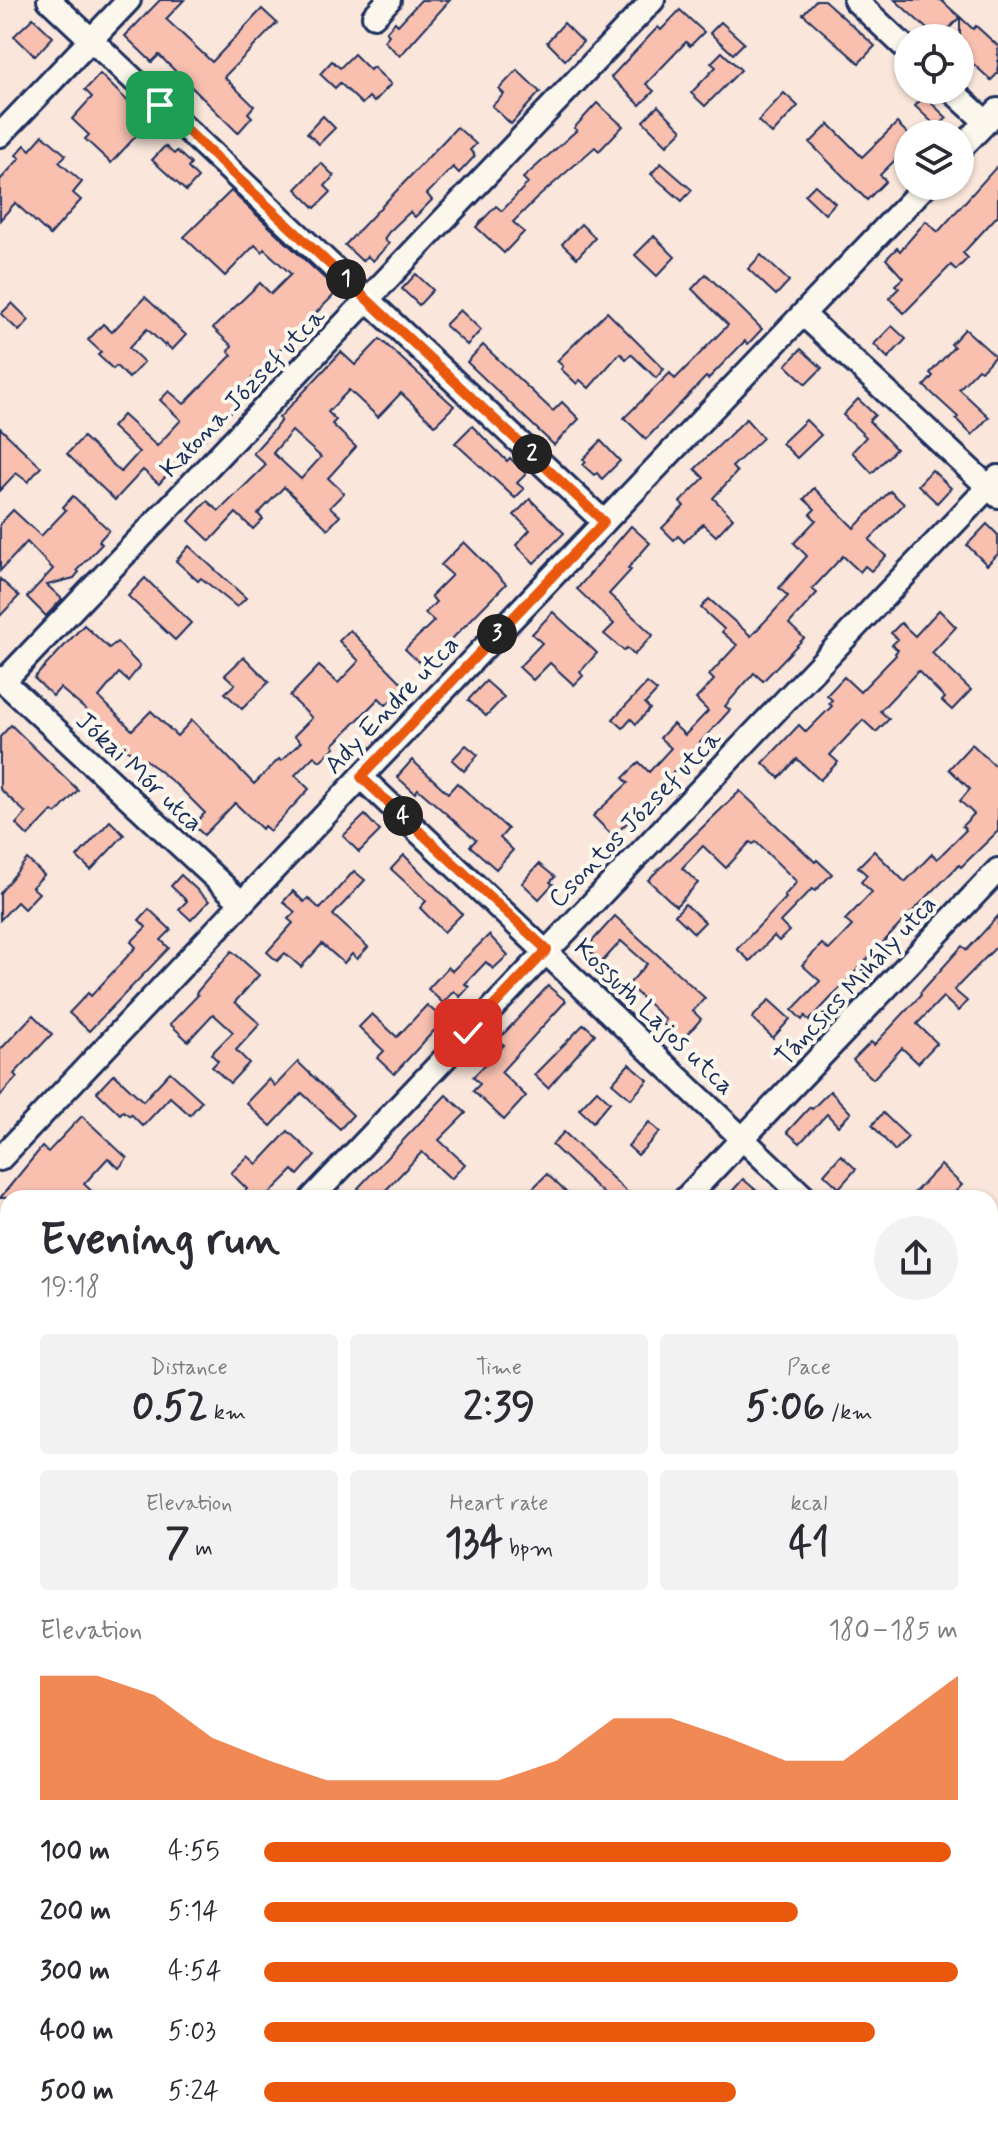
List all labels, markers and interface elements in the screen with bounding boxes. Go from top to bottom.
map controls [894,24,974,200]
button: locate [894,24,974,104]
pin [126,71,194,139]
icon: arrive [138,83,182,127]
button: layers [894,120,974,200]
pin: 1 [326,259,366,299]
text: 1 [341,265,351,293]
street label: Katona József utca [153,301,334,486]
pin: 2 [512,434,552,474]
text: 2 [527,440,537,468]
pin: 3 [477,614,517,654]
text: 3 [492,620,502,648]
street label: Ady Endre utca [318,629,467,782]
street label: Jókai Mór utca [68,705,210,840]
street label: Csontos József utca [541,723,730,916]
pin: 4 [383,796,423,836]
text: 4 [397,802,409,830]
street label: Táncsics Mihály utca [768,888,945,1074]
street label: Kossuth Lajos utca [566,932,741,1103]
pin [434,999,502,1067]
icon: check [446,1011,490,1055]
text: Evening run [40,1212,280,1270]
button: share [874,1216,958,1300]
text: 19:18 [40,1271,100,1305]
text: Distance [150,1354,228,1382]
text: Time [476,1354,522,1382]
text: Pace [787,1354,831,1382]
text: 0.52 [132,1382,208,1434]
text: 2:39 [463,1382,535,1434]
text: 5:06 [746,1382,825,1434]
text: km [208,1399,246,1427]
text: /km [825,1399,872,1427]
text: Elevation [146,1490,232,1518]
text: Heart rate [450,1490,548,1518]
text: kcal [791,1490,827,1518]
text: 7 [165,1518,189,1570]
text: 134 [445,1518,503,1570]
text: 41 [789,1518,829,1570]
text: m [189,1535,213,1563]
text: bpm [503,1535,553,1563]
text: Elevation [40,1614,142,1648]
text: 180–185 m [828,1614,958,1648]
text: 100 m [40,1835,110,1869]
text: 4:55 [168,1835,220,1869]
text: 200 m [40,1895,111,1929]
text: 5:14 [168,1895,218,1929]
text: 300 m [40,1955,110,1989]
text: 4:54 [168,1955,221,1989]
text: 400 m [40,2015,113,2049]
text: 5:03 [168,2015,216,2049]
text: 500 m [40,2075,114,2109]
text: 5:24 [168,2075,219,2109]

